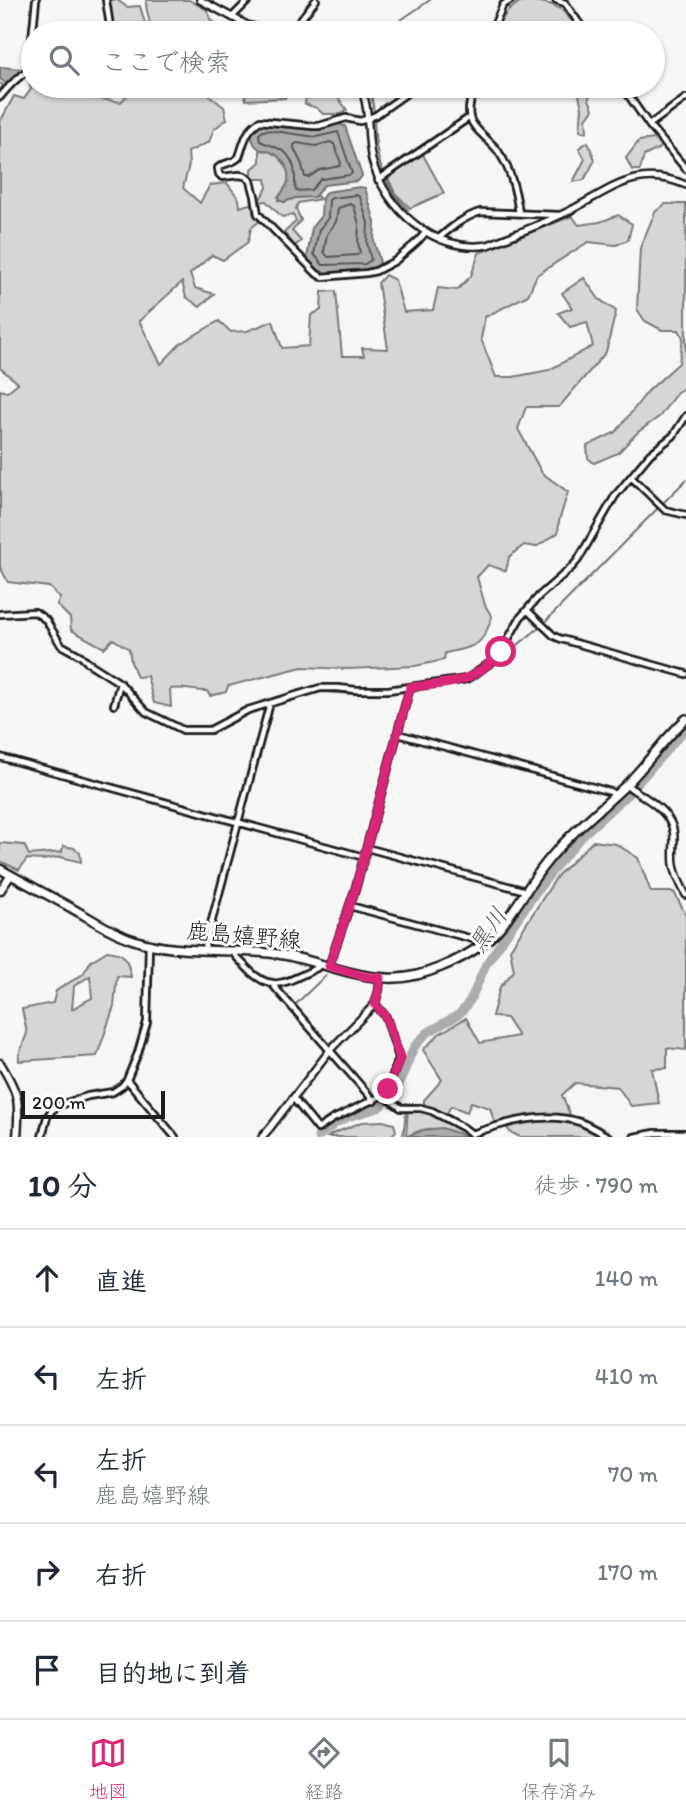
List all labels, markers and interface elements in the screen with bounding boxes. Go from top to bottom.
search box [21,21,665,98]
icon: search [45,41,83,79]
text: ここで検索 [101,46,231,78]
route start [485,636,516,667]
water label: 黒川 [462,902,513,958]
street label: 鹿島嬉野線 [185,916,303,954]
route end [372,1073,403,1104]
scale bar [21,1088,164,1120]
text: 200 m [32,1091,86,1114]
text: 10 分 [28,1167,97,1204]
text: 徒歩 · 790 m [534,1171,658,1199]
icon: ahead [28,1259,66,1297]
text: 140 m [595,1264,658,1292]
text: 直進 [95,1265,147,1297]
icon: left [28,1357,66,1395]
text: 410 m [595,1362,658,1390]
text: 左折 [95,1363,147,1395]
text: 左折 [95,1444,147,1476]
icon: left [28,1455,66,1493]
text: 70 m [608,1460,658,1488]
text: 鹿島嬉野線 [95,1481,210,1509]
icon: right [28,1553,66,1591]
text: 170 m [597,1558,658,1586]
text: 右折 [95,1559,147,1591]
icon: arrive [28,1651,66,1689]
text: 目的地に到着 [95,1657,251,1689]
tab: 地図 [89,1734,127,1803]
tab: 経路 [305,1734,343,1803]
tab: 保存済み [521,1734,597,1803]

